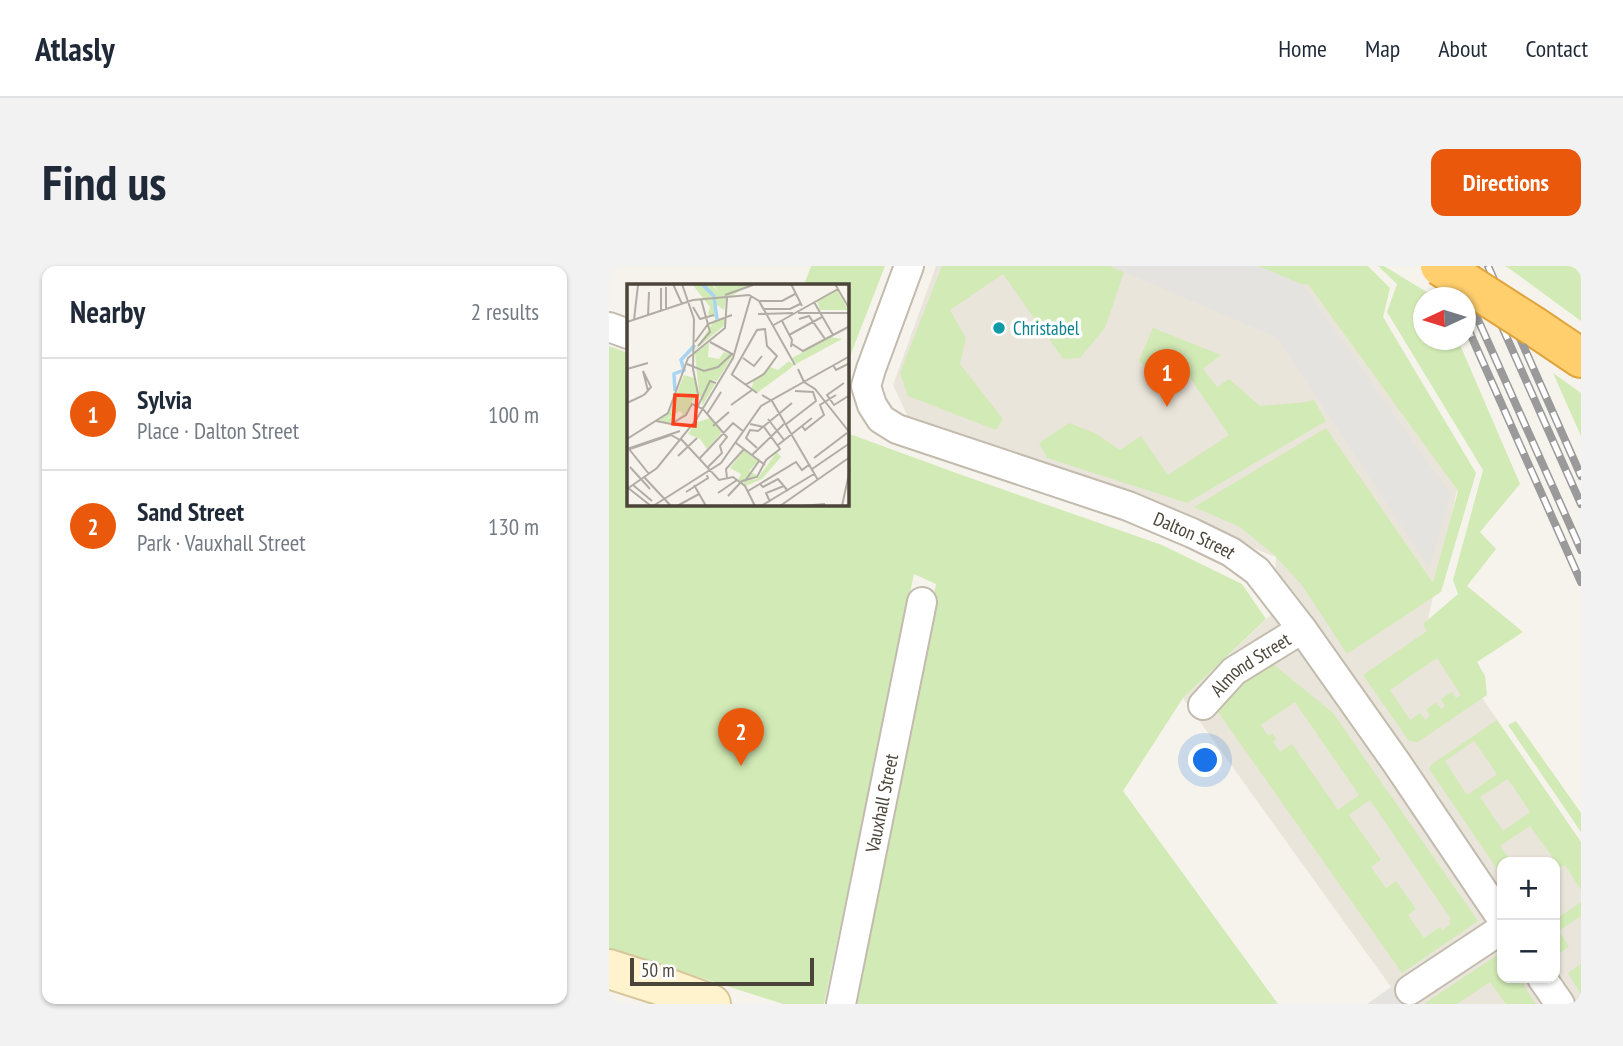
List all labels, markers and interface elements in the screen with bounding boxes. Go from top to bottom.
text: Atlasly [35,27,115,70]
text: Home [1278,33,1327,64]
text: Map [1365,33,1400,64]
text: About [1438,33,1487,64]
text: Contact [1525,33,1588,64]
button: Directions [1431,149,1581,216]
text: Find us [42,150,166,214]
inset map [627,284,849,506]
north arrow [1413,287,1476,350]
text: Nearby [70,292,145,331]
text: 2 results [471,297,539,326]
place label: Christabel [1013,316,1080,340]
marker: Christabel [991,320,1007,336]
pin: 1 [1144,349,1190,407]
text: Sylvia [137,383,192,416]
text: 1 [88,400,99,429]
text: 100 m [488,400,539,429]
text: Place · Dalton Street [137,416,299,445]
text: Sand Street [137,495,244,528]
street label: Dalton Street [1150,506,1241,564]
text: 2 [88,512,99,541]
text: 130 m [488,512,539,541]
text: Park · Vauxhall Street [137,528,306,557]
street label: Almond Street [1205,627,1295,701]
pin: 2 [718,708,764,766]
your location [1188,743,1222,777]
street label: Vauxhall Street [860,751,903,855]
map controls [1497,857,1560,983]
button: + [1497,857,1560,920]
button: − [1497,920,1560,983]
scale bar [630,955,814,987]
text: 50 m [641,958,675,982]

